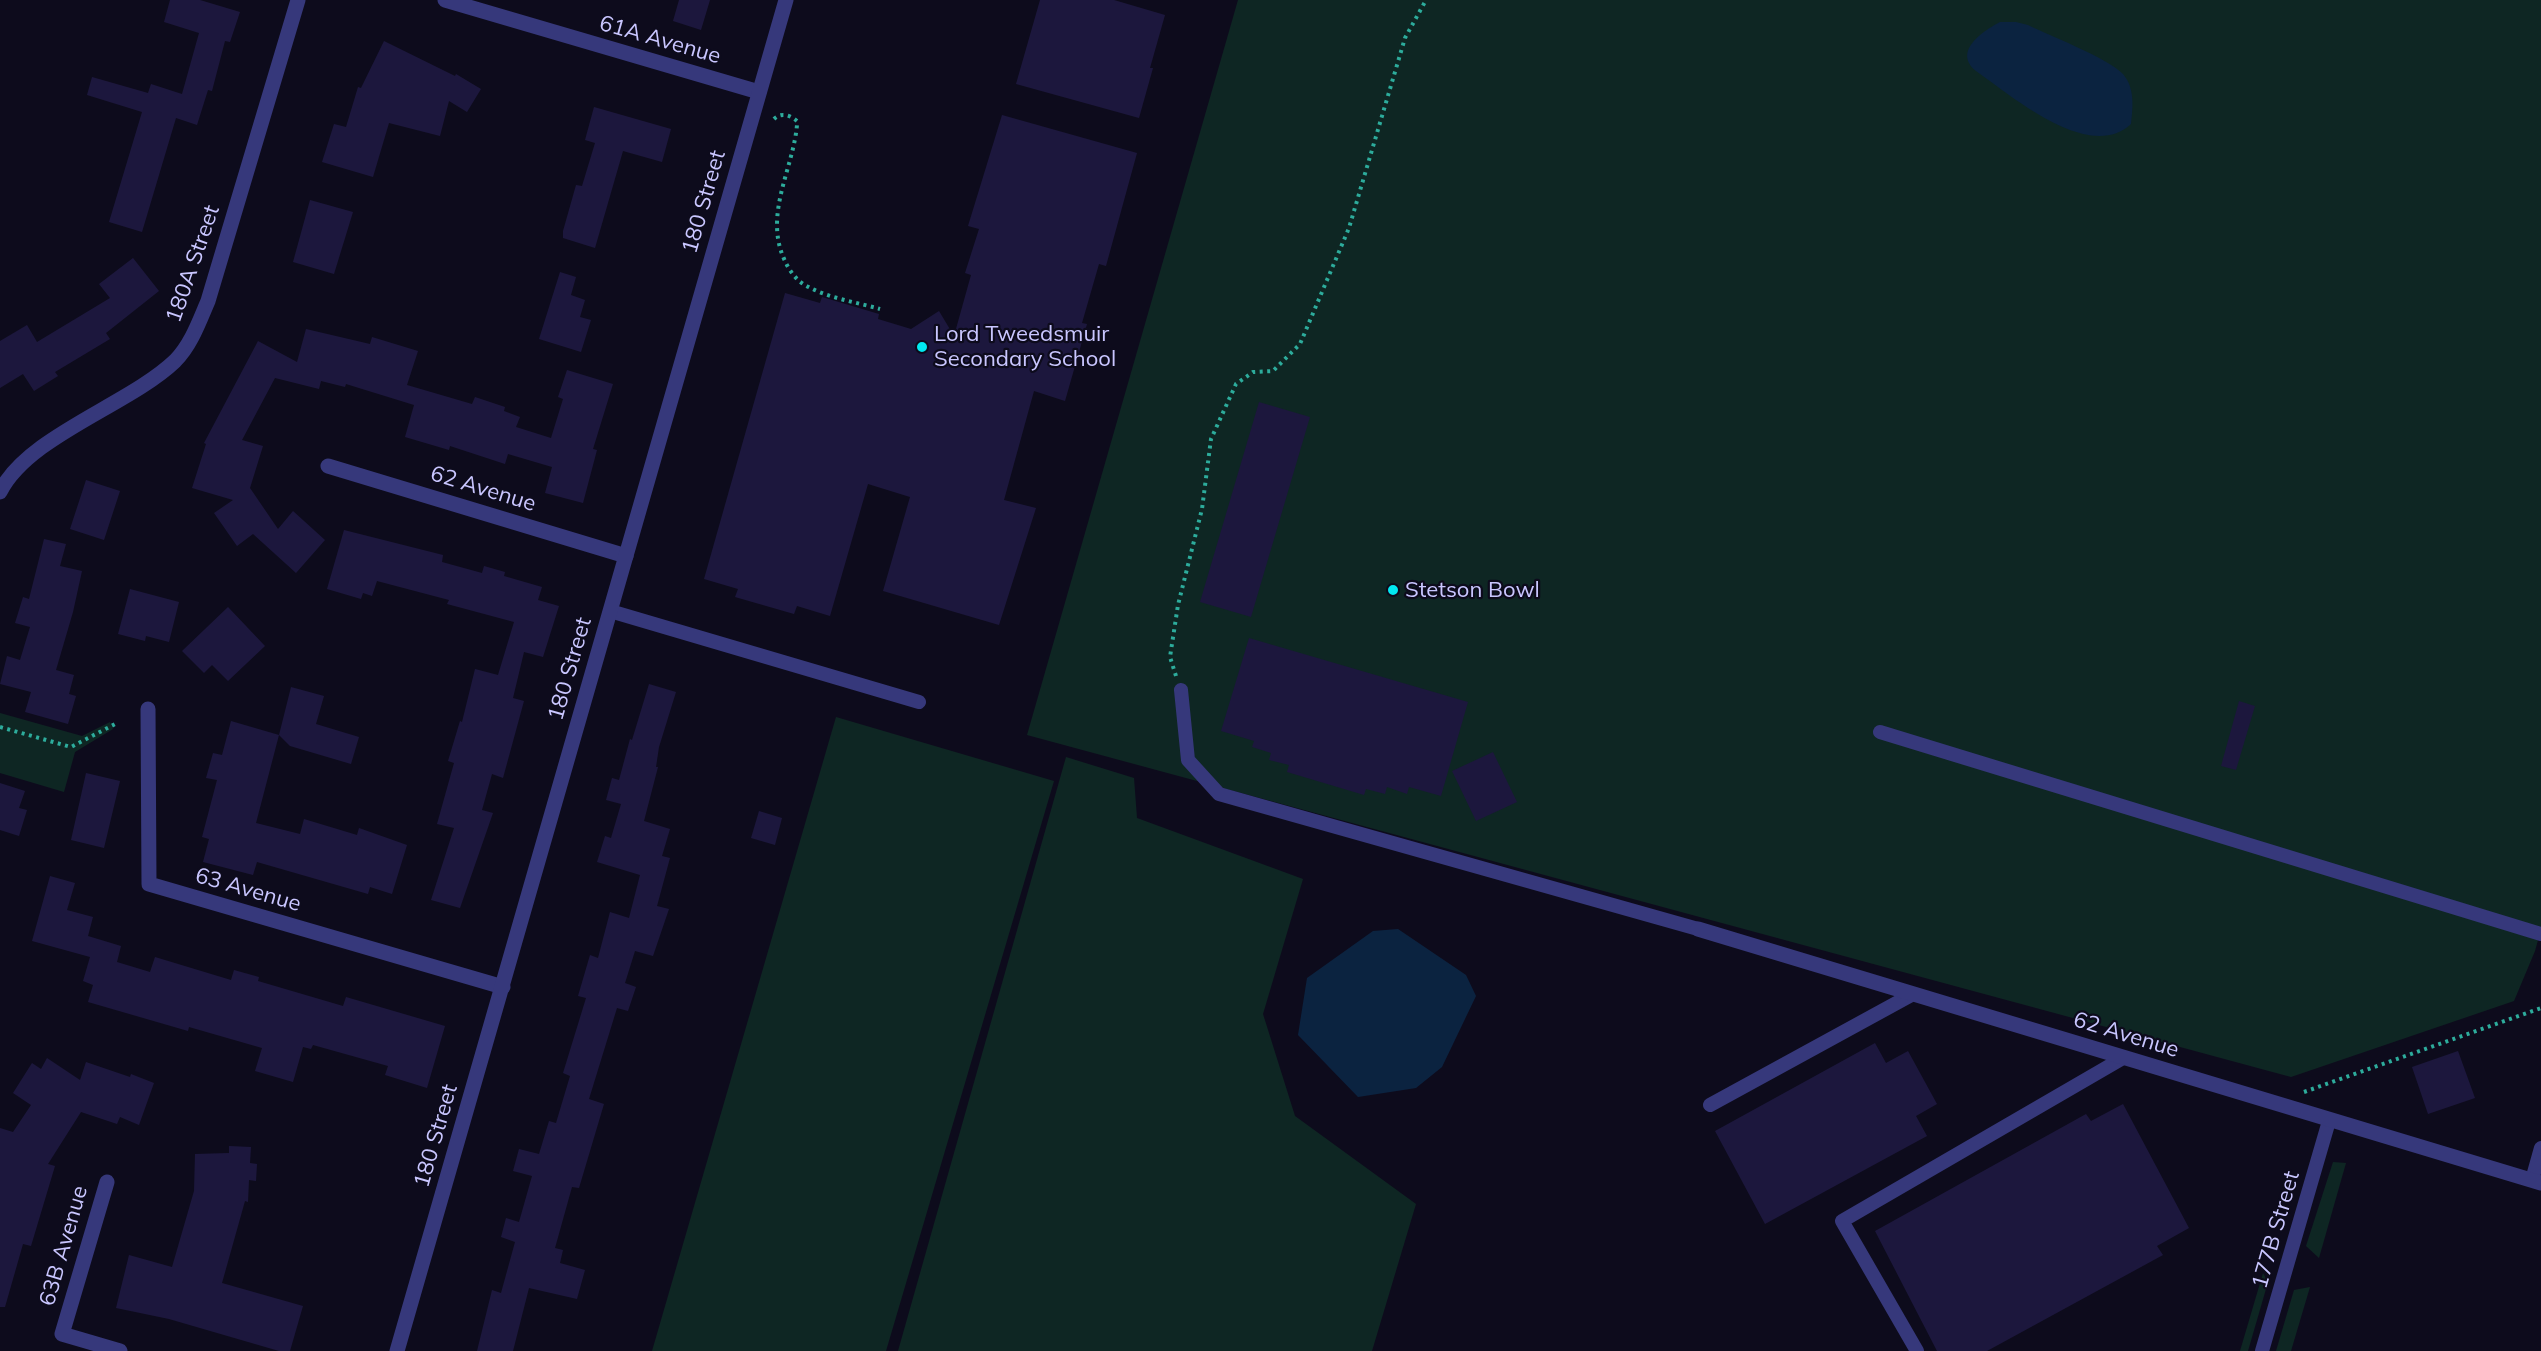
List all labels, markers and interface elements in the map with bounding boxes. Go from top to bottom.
street label: 61A Avenue [596,10,724,70]
street label: 180 Street [677,147,731,257]
street label: 180A Street [161,202,225,326]
place label: Lord Tweedsmuir Secondary School [934,321,1116,372]
marker: Lord Tweedsmuir Secondary School [915,340,929,354]
street label: 62 Avenue [427,460,539,518]
place label: Stetson Bowl [1405,577,1540,603]
marker: Stetson Bowl [1386,583,1400,597]
street label: 180 Street [543,614,597,724]
street label: 63 Avenue [192,862,304,918]
street label: 62 Avenue [2070,1006,2182,1064]
street label: 180 Street [409,1081,463,1191]
street label: 177B Street [2247,1168,2305,1292]
street label: 63B Avenue [34,1183,94,1309]

